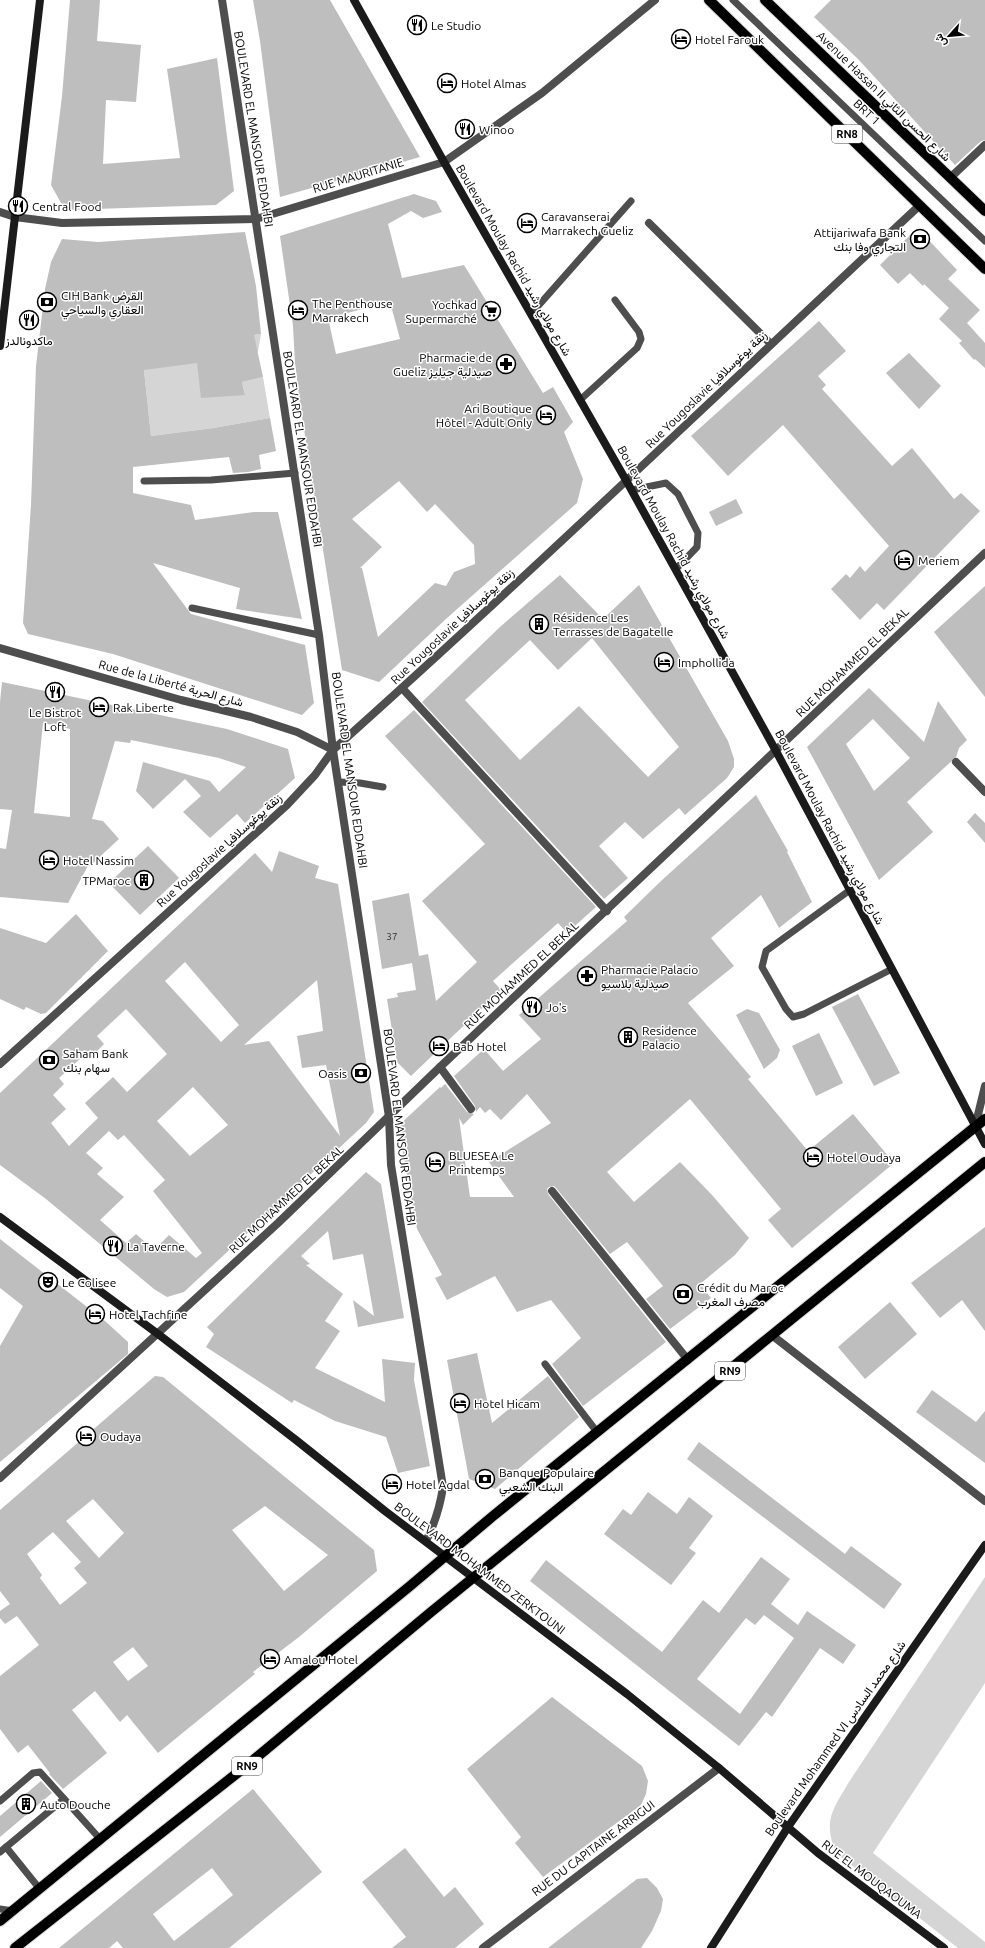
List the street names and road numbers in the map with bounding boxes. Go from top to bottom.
street label: Avenue Hassan II شارع الحسن الثاني [814,28,954,164]
street label: BOULEVARD EL MANSOUR EDDAHBI [232,30,276,228]
street label: BRT 1 [851,97,883,127]
road number: RN8 [832,125,862,143]
street label: RUE MAURITANIE [311,155,405,195]
street label: Boulevard Moulay Rachid شارع مولاي رشيد [450,162,574,360]
street label: Rue Yougoslavie زنقة يوغوسلافيا [643,328,771,452]
street label: BOULEVARD EL MANSOUR EDDAHBI [281,350,325,548]
street label: Boulevard Moulay Rachid شارع مولاي رشيد [612,443,733,643]
street label: Rue Yougoslavie زنقة يوغوسلافيا [388,566,517,688]
street label: RUE MOHAMMED EL BEKAL [793,605,911,719]
street label: Rue de la Liberté شارع الحرية [96,657,245,712]
street label: BOULEVARD EL MANSOUR EDDAHBI [330,671,370,869]
street label: Boulevard Moulay Rachid شارع مولاي رشيد [769,727,887,928]
street label: Rue Yougoslavie زنقة يوغوسلافيا [154,791,285,911]
street label: RUE MOHAMMED EL BEKAL [461,919,581,1031]
street label: BOULEVARD EL MANSOUR EDDAHBI [381,1028,419,1226]
street label: RUE MOHAMMED EL BEKAL [226,1143,346,1255]
road number: RN9 [715,1362,745,1380]
street label: BOULEVARD MOHAMMED ZERKTOUNI [392,1500,568,1636]
street label: Boulevard Mohammed VI شارع محمد السادس [762,1638,910,1840]
road number: RN9 [232,1757,262,1775]
street label: RUE DU CAPITAINE ARRIGUI [529,1798,657,1898]
street label: RUE EL MOUQAOUMA [820,1837,924,1921]

